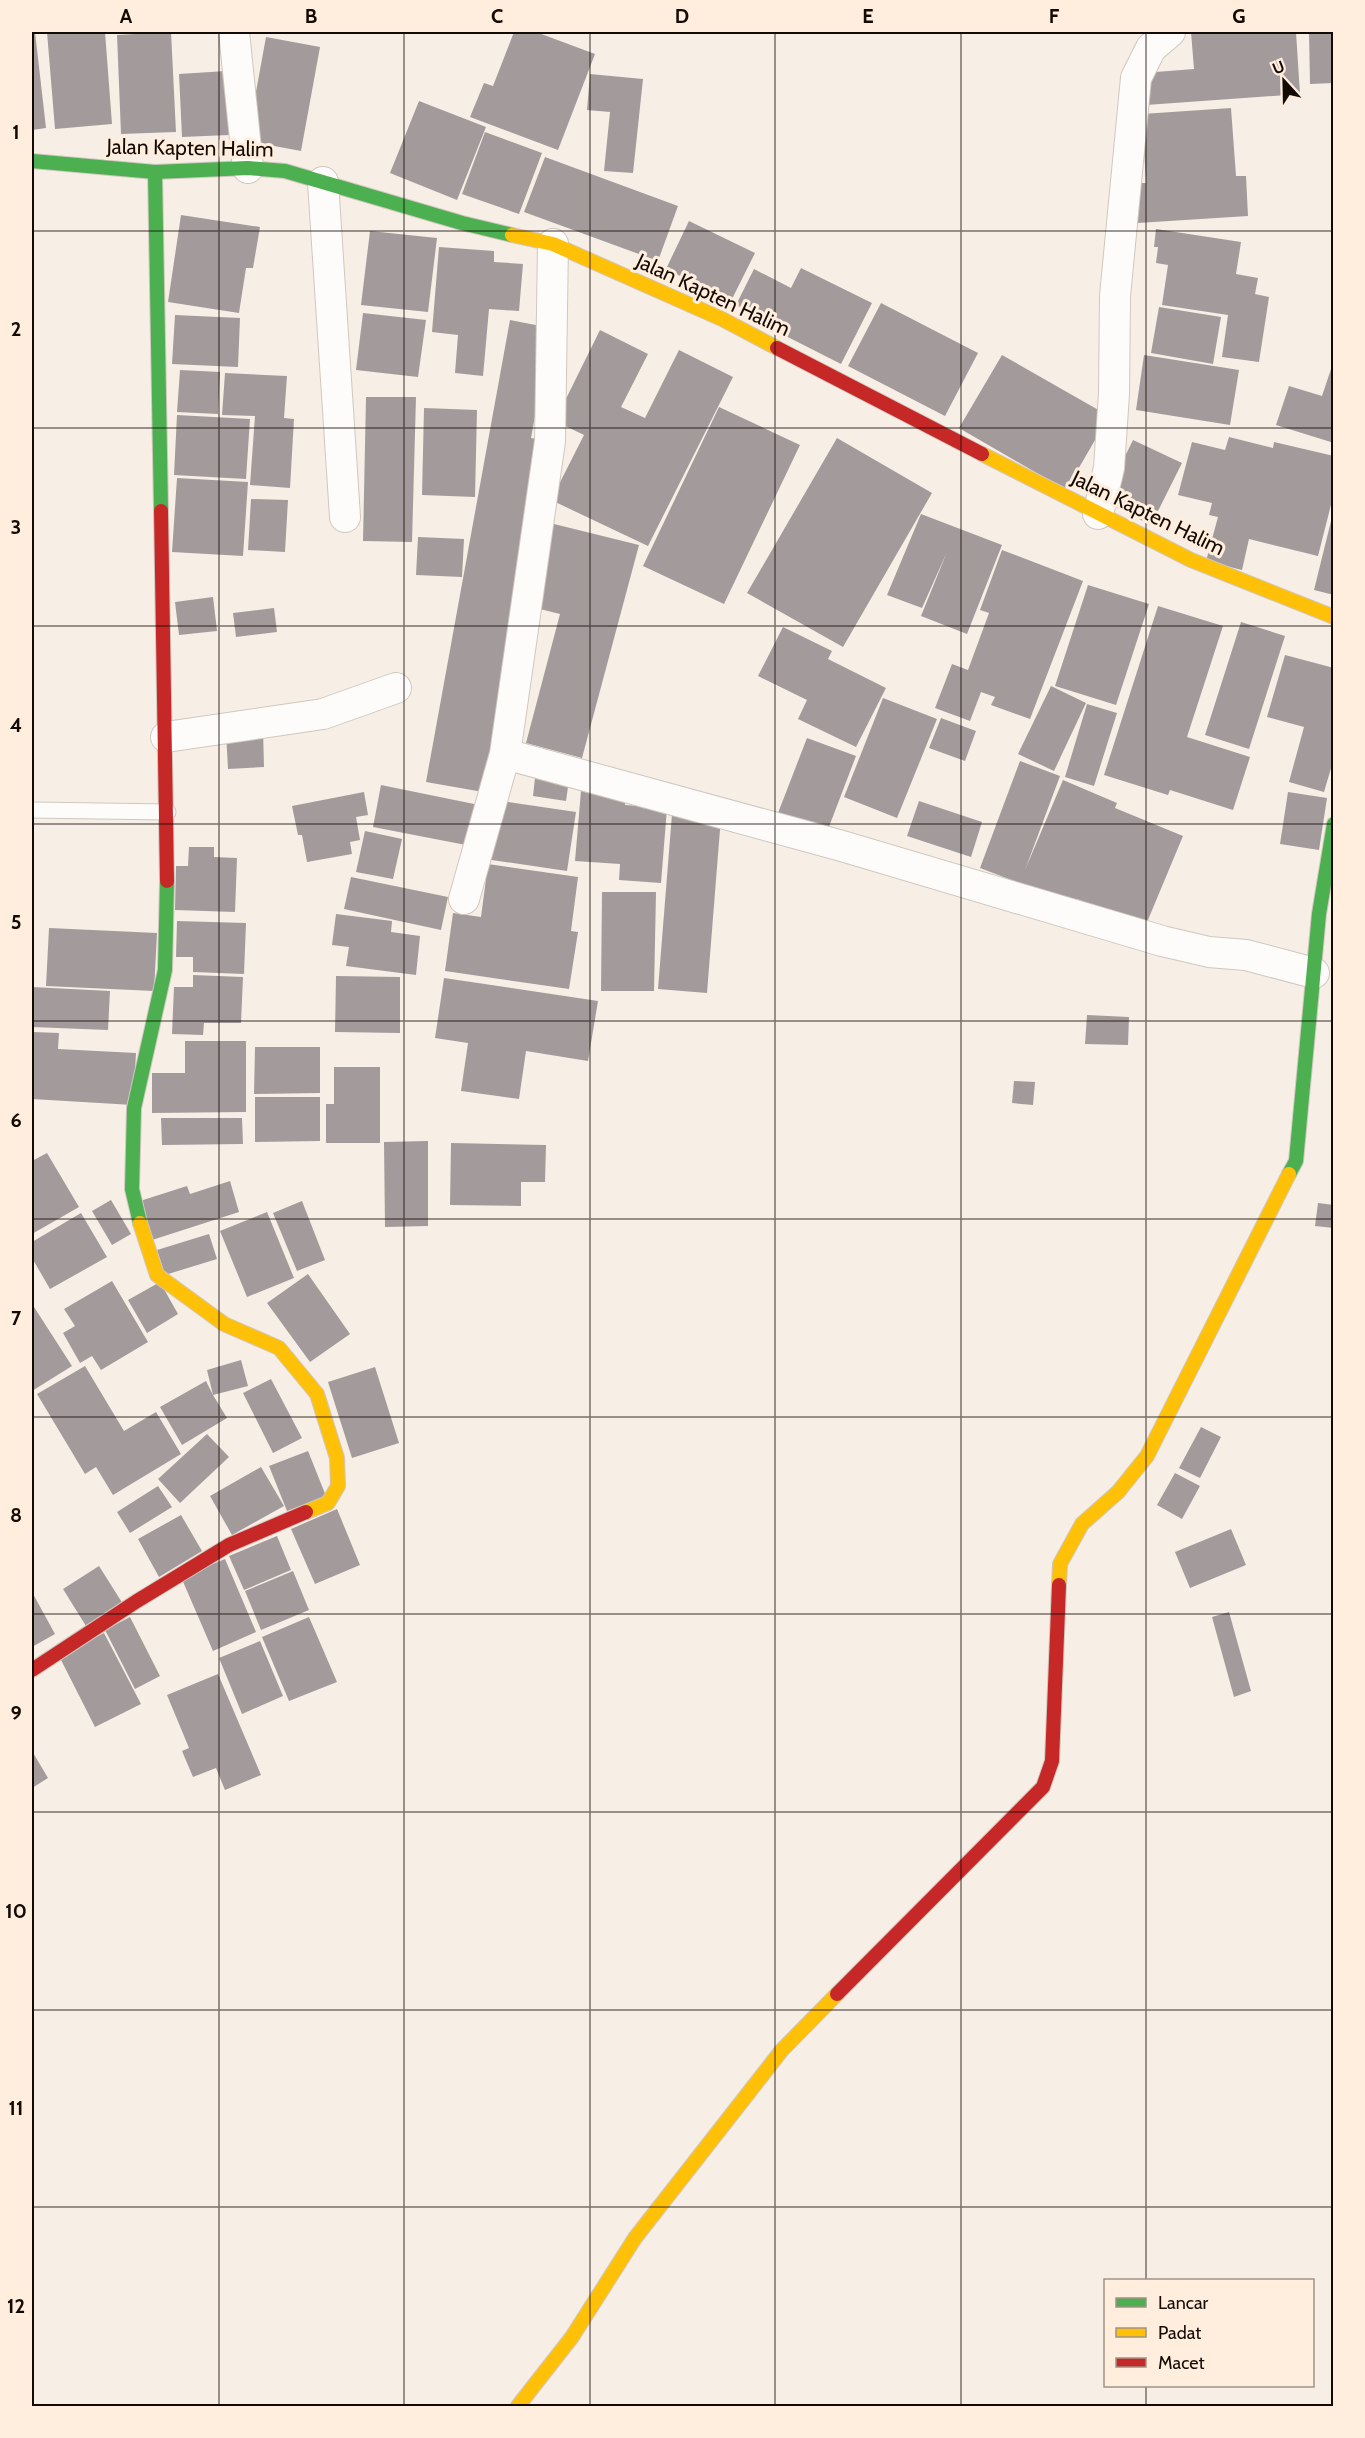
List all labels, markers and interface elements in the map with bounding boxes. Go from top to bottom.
text: A [120,4,133,28]
text: B [305,4,317,28]
text: C [491,4,503,28]
text: D [675,4,689,28]
text: E [862,4,874,28]
text: F [1049,4,1060,28]
text: G [1232,4,1246,28]
north arrow [1254,51,1314,111]
text: U [1270,57,1287,79]
text: 1 [12,120,20,144]
street label: Jalan Kapten Halim [105,134,274,161]
street label: Jalan Kapten Halim [631,248,794,341]
text: 2 [11,317,21,341]
street label: Jalan Kapten Halim [1067,464,1229,560]
text: 3 [11,515,21,539]
text: 4 [10,713,22,737]
text: 5 [11,910,21,934]
text: 6 [10,1108,22,1132]
text: 7 [11,1306,22,1330]
text: 8 [10,1503,22,1527]
text: 9 [10,1701,22,1725]
text: 10 [5,1899,27,1923]
text: 11 [9,2096,23,2120]
legend [1104,2279,1314,2387]
text: Lancar [1158,2292,1209,2314]
text: 12 [7,2294,25,2318]
text: Padat [1158,2322,1201,2344]
text: Macet [1158,2352,1204,2374]

